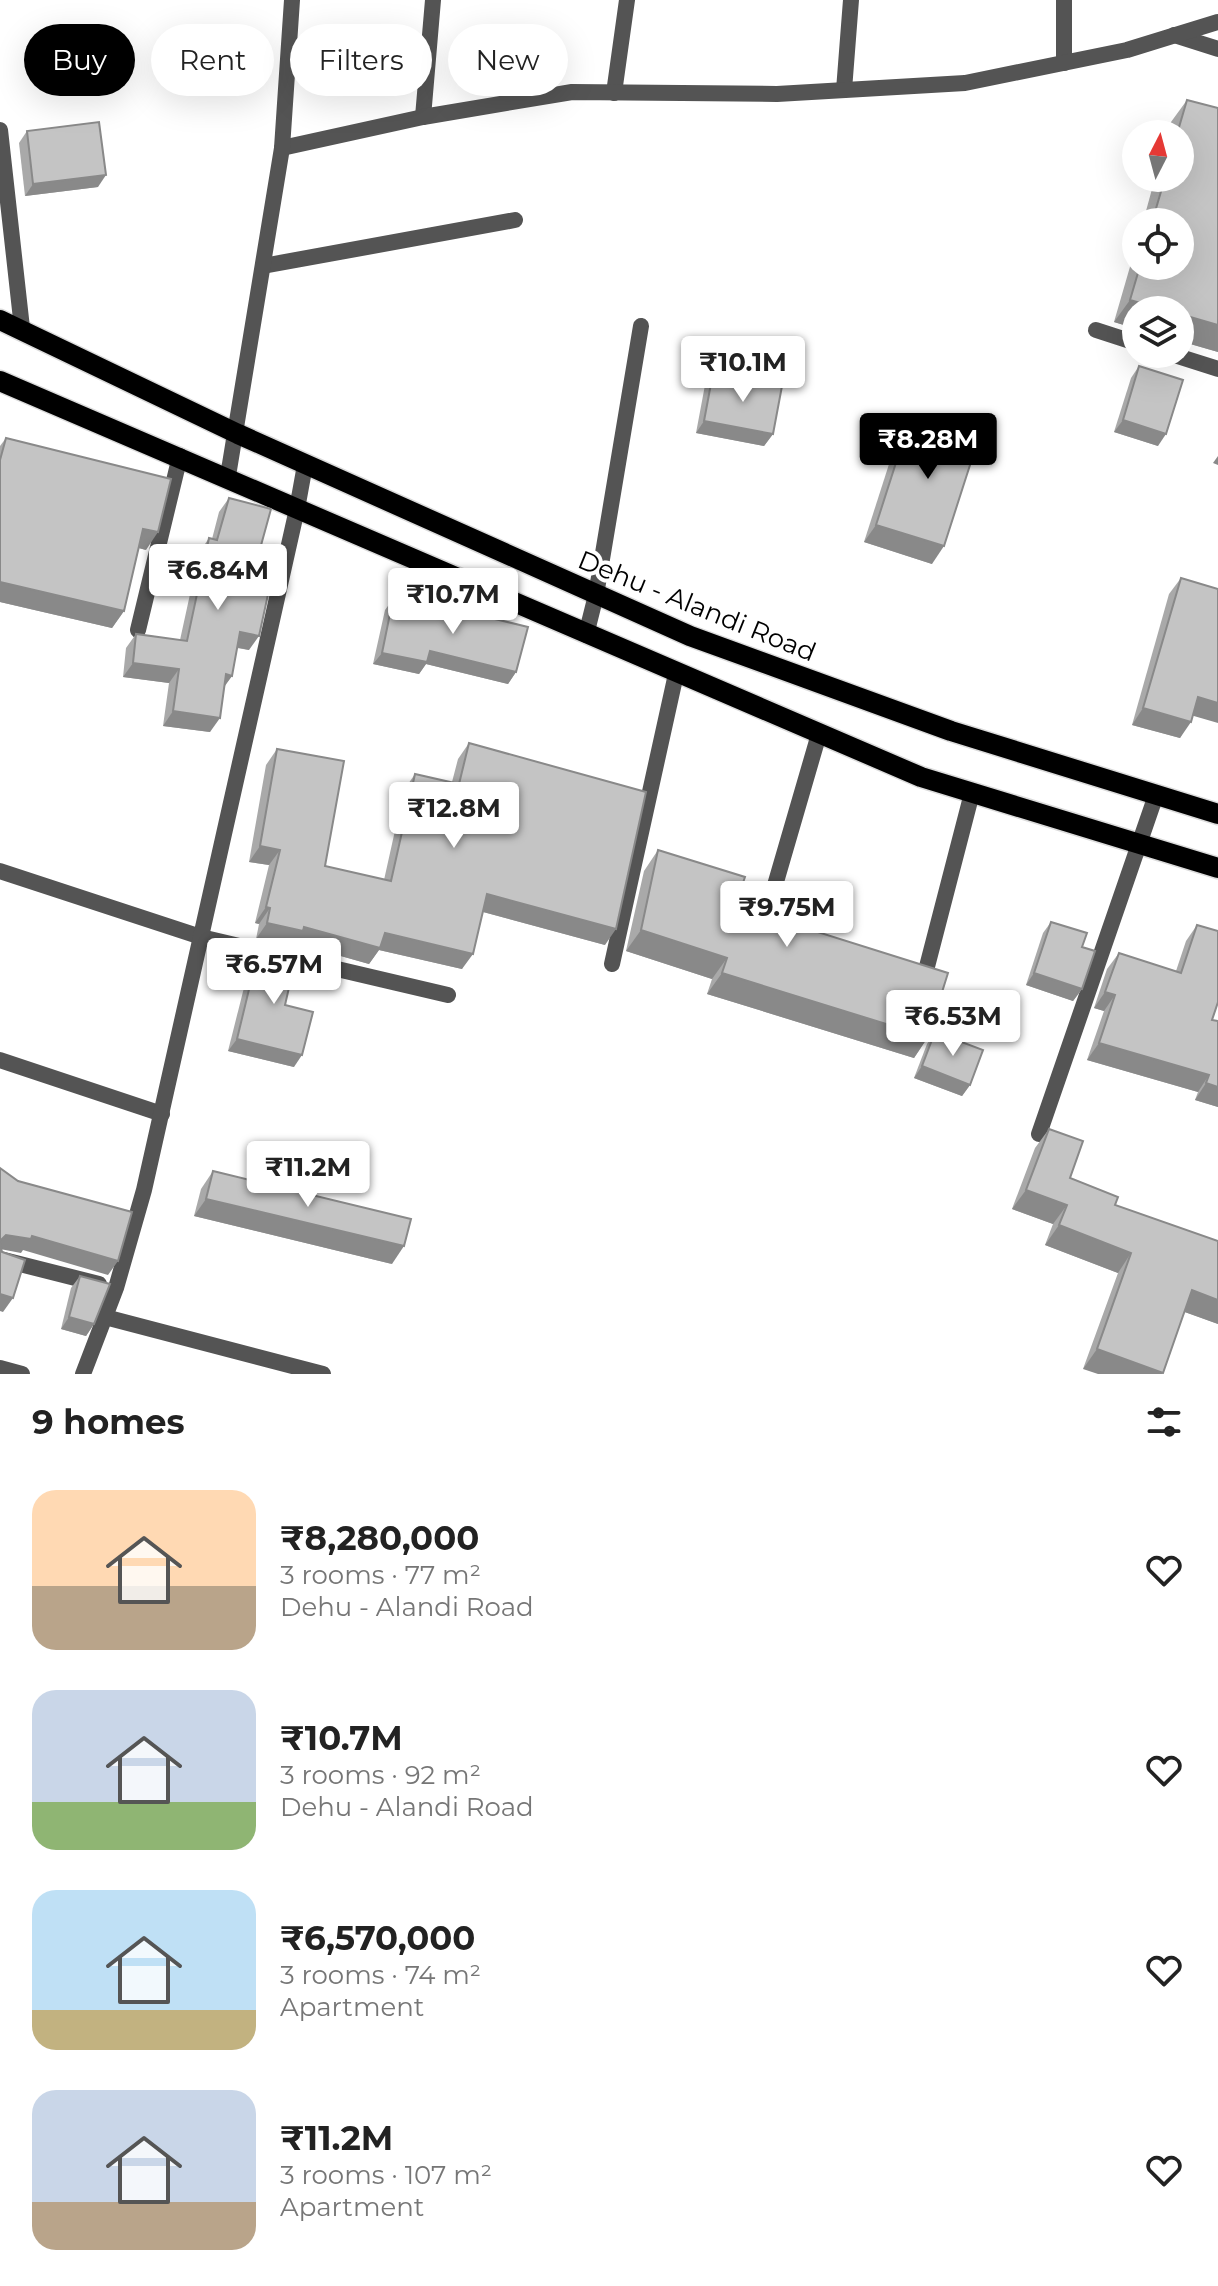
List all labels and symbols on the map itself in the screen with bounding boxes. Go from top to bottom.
north arrow [1122,120,1194,192]
pin: ₹10.1M [678,336,808,404]
pin: ₹8.28M [863,413,993,481]
pin: ₹6.84M [153,544,283,612]
street label: Dehu - Alandi Road [573,544,821,668]
pin: ₹10.7M [388,568,518,636]
pin: ₹12.8M [389,782,519,850]
pin: ₹9.75M [722,881,852,949]
pin: ₹6.57M [209,938,339,1006]
pin: ₹6.53M [888,990,1018,1058]
pin: ₹11.2M [243,1141,373,1209]

